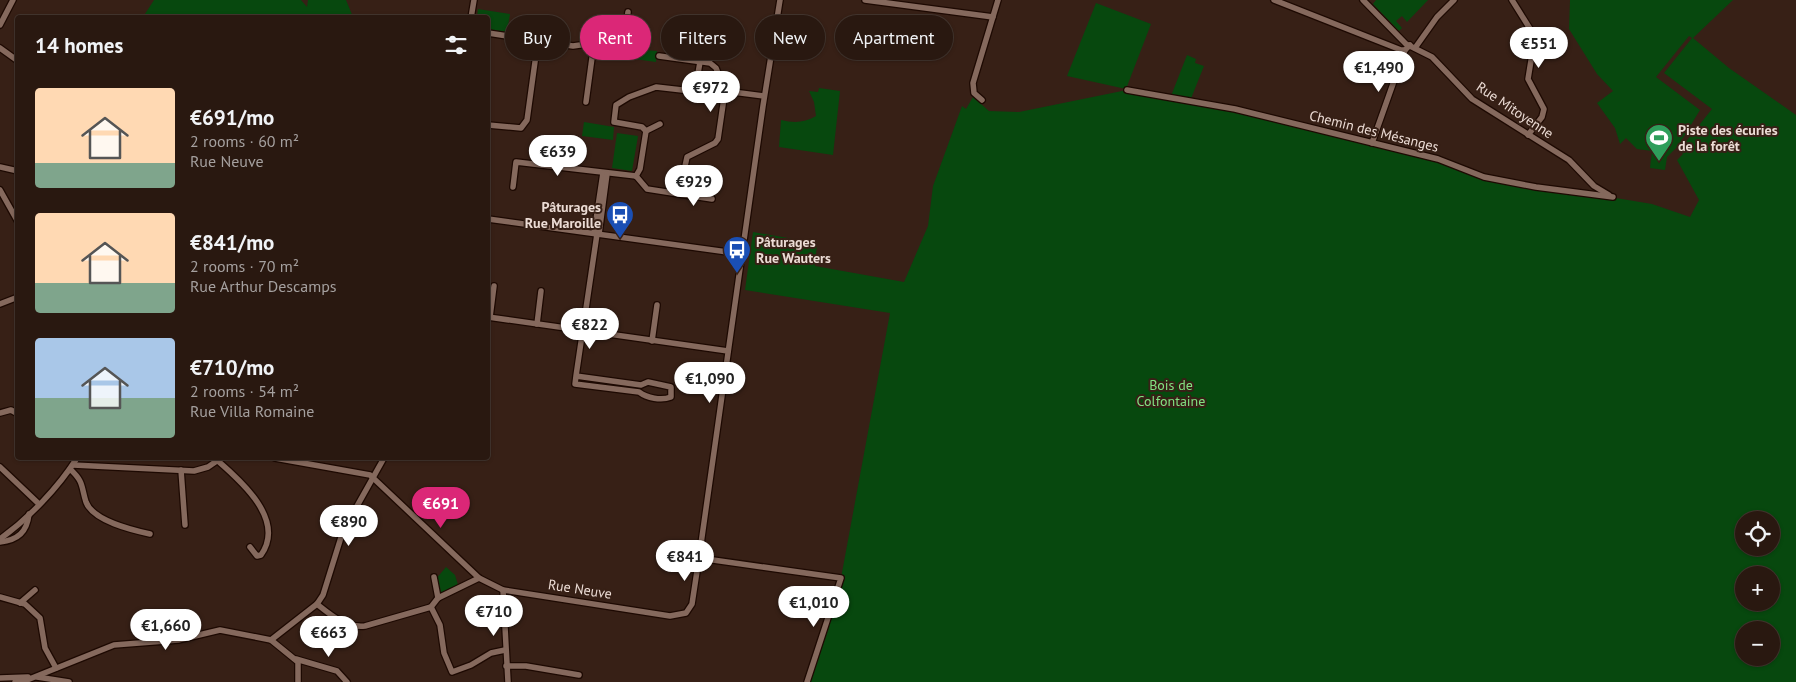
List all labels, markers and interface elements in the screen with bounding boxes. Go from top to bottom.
chip: Buy [505,15,570,60]
chip: Rent [580,15,651,60]
chip: Filters [661,15,745,60]
chip: New [755,15,825,60]
chip: Apartment [835,15,953,60]
pin: €551 [1509,27,1569,69]
icon: filters [442,31,470,59]
text: 14 homes [35,32,123,59]
text: €551 [1521,33,1557,53]
pin: €1,490 [1338,51,1420,93]
text: €1,490 [1354,57,1404,77]
pin: €972 [681,70,741,113]
text: €972 [693,77,729,97]
street label: Rue Mitoyenne [1473,78,1557,142]
text: €691/mo [190,104,274,131]
street label: Chemin des Mésanges [1307,106,1441,156]
icon: home [75,108,135,168]
place label: Piste des écuries de la forêt [1678,121,1778,155]
sports icon: Piste des écuries de la forêt [1644,123,1674,162]
text: 2 rooms · 60 m² [190,131,299,151]
pin: €639 [528,134,588,177]
text: €639 [540,141,576,161]
text: Rue Neuve [190,151,264,171]
pin: €929 [664,164,724,207]
text: €929 [676,171,712,191]
place label: Pâturages Rue Maroille [525,198,601,232]
bus stop icon: Pâturages Rue Maroille [605,200,635,239]
text: €841/mo [190,229,274,256]
icon: home [75,233,135,293]
place label: Pâturages Rue Wauters [756,233,831,267]
bus stop icon: Pâturages Rue Wauters [722,235,752,274]
text: 2 rooms · 70 m² [190,256,299,276]
text: Rue Arthur Descamps [190,276,337,296]
pin: €822 [560,308,620,350]
text: €822 [572,314,608,334]
text: €710/mo [190,354,274,381]
icon: home [75,358,135,418]
pin: €1,090 [669,362,751,404]
text: €1,090 [685,368,735,388]
park label: Bois de Colfontaine [1137,376,1205,410]
text: 2 rooms · 54 m² [190,381,299,401]
text: Rue Villa Romaine [190,401,314,421]
pin: €691 [411,486,471,529]
text: €691 [423,493,459,513]
pin: €890 [319,504,379,547]
text: €890 [331,511,367,531]
map controls [1735,511,1780,666]
button: locate [1735,511,1780,556]
pin: €841 [655,540,715,582]
text: €841 [667,546,703,566]
button: + [1735,566,1780,611]
street label: Rue Neuve [547,575,613,603]
pin: €1,010 [773,586,855,628]
text: €1,010 [789,592,839,612]
pin: €710 [464,594,524,637]
text: €710 [476,601,512,621]
pin: €1,660 [125,608,207,651]
text: €1,660 [141,615,191,635]
pin: €663 [299,616,359,658]
button: − [1735,621,1780,666]
text: €663 [311,622,347,642]

